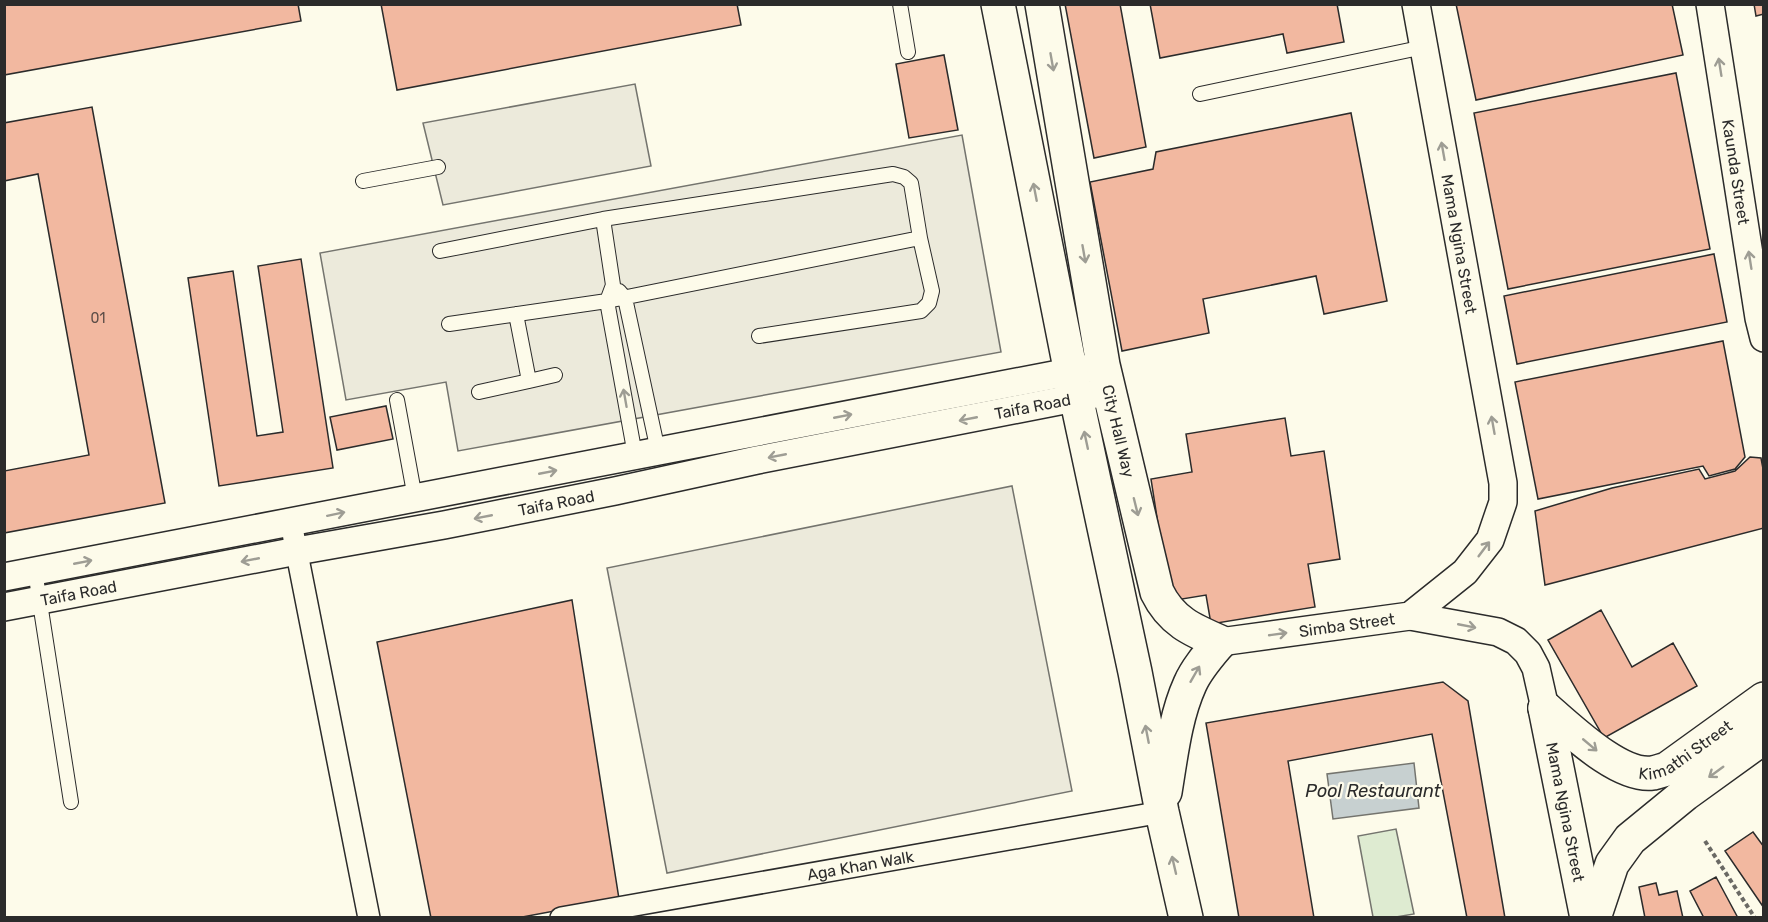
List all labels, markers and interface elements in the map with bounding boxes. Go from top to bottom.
one-way arrow [1047,52,1058,72]
one-way arrow [1715,58,1726,77]
street label: Kaunda Street [1719,118,1754,226]
one-way arrow [1437,141,1448,161]
street label: Mama Ngina Street [1437,173,1481,315]
one-way arrow [1029,182,1040,202]
one-way arrow [1079,244,1090,264]
one-way arrow [1744,250,1755,270]
house number: 01 [91,310,105,327]
street label: City Hall Way [1098,383,1139,480]
one-way arrow [619,389,630,408]
street label: Taifa Road [993,389,1072,423]
one-way arrow [832,410,852,421]
one-way arrow [959,414,979,425]
one-way arrow [1487,416,1498,435]
one-way arrow [1080,431,1091,450]
one-way arrow [768,451,787,462]
one-way arrow [538,466,557,477]
street label: Taifa Road [516,486,596,520]
one-way arrow [1131,497,1143,516]
one-way arrow [326,508,345,519]
one-way arrow [474,512,493,524]
one-way arrow [1477,541,1490,557]
one-way arrow [241,555,261,566]
one-way arrow [72,556,92,567]
street label: Taifa Road [39,576,118,609]
street label: Simba Street [1298,609,1396,641]
one-way arrow [1457,621,1477,632]
one-way arrow [1267,629,1287,640]
one-way arrow [1190,666,1202,683]
street label: Kimathi Street [1638,716,1736,783]
one-way arrow [1141,725,1152,744]
one-way arrow [1582,739,1598,752]
street label: Mama Ngina Street [1543,741,1589,883]
one-way arrow [1709,765,1725,778]
water label: Pool Restaurant [1305,780,1442,802]
street label: Aga Khan Walk [806,846,916,884]
one-way arrow [1168,856,1179,875]

